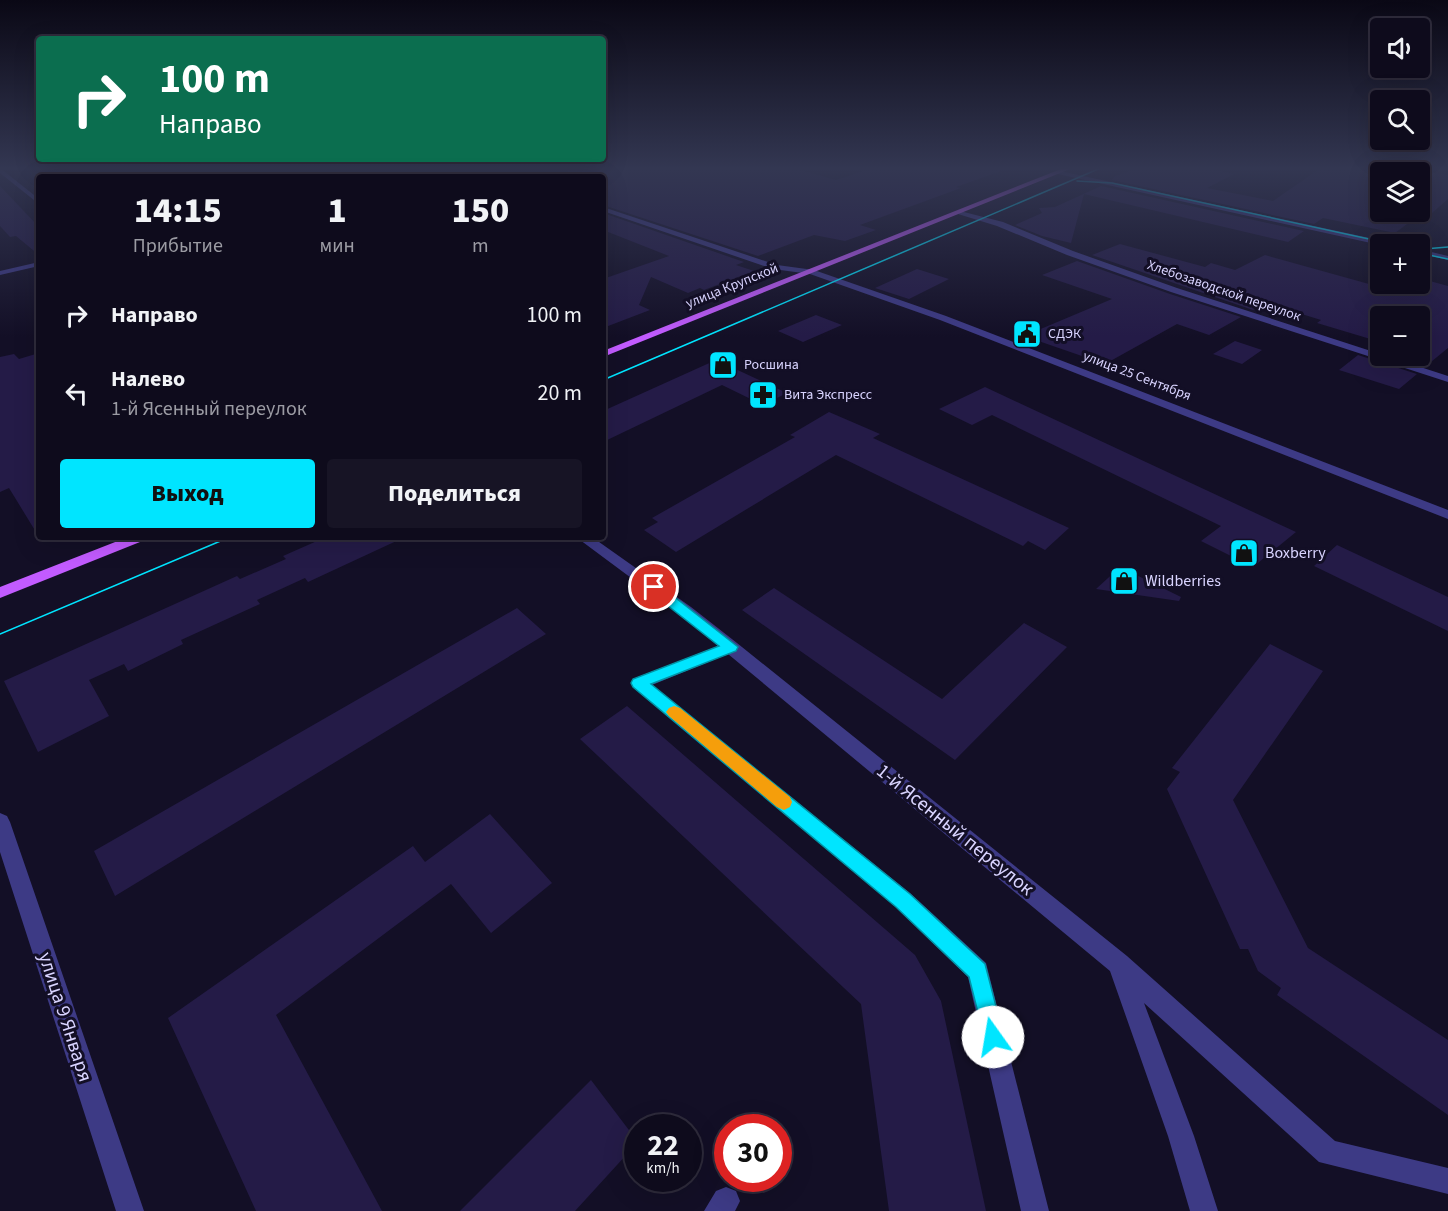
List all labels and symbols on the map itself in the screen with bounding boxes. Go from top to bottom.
street label: Хлебозаводской переулок [1144,255,1304,327]
street label: улица Крупской [683,258,781,314]
public building icon: СДЭК [1011,318,1043,350]
place label: СДЭК [1048,324,1082,344]
street label: улица 25 Сентября [1080,346,1194,406]
shop icon: Росшина [707,349,739,381]
place label: Росшина [744,355,799,375]
pharmacy icon: Вита Экспресс [747,379,779,411]
place label: Вита Экспресс [784,385,873,405]
shop icon: Boxberry [1228,537,1260,569]
place label: Boxberry [1265,542,1326,564]
pin [628,561,679,612]
shop icon: Wildberries [1108,565,1140,597]
place label: Wildberries [1145,570,1221,592]
street label: 1-й Ясенный переулок [870,758,1040,902]
street label: улица 9 Января [31,949,99,1085]
position arrow [961,1005,1025,1069]
speed limit sign: 30 [714,1114,792,1192]

